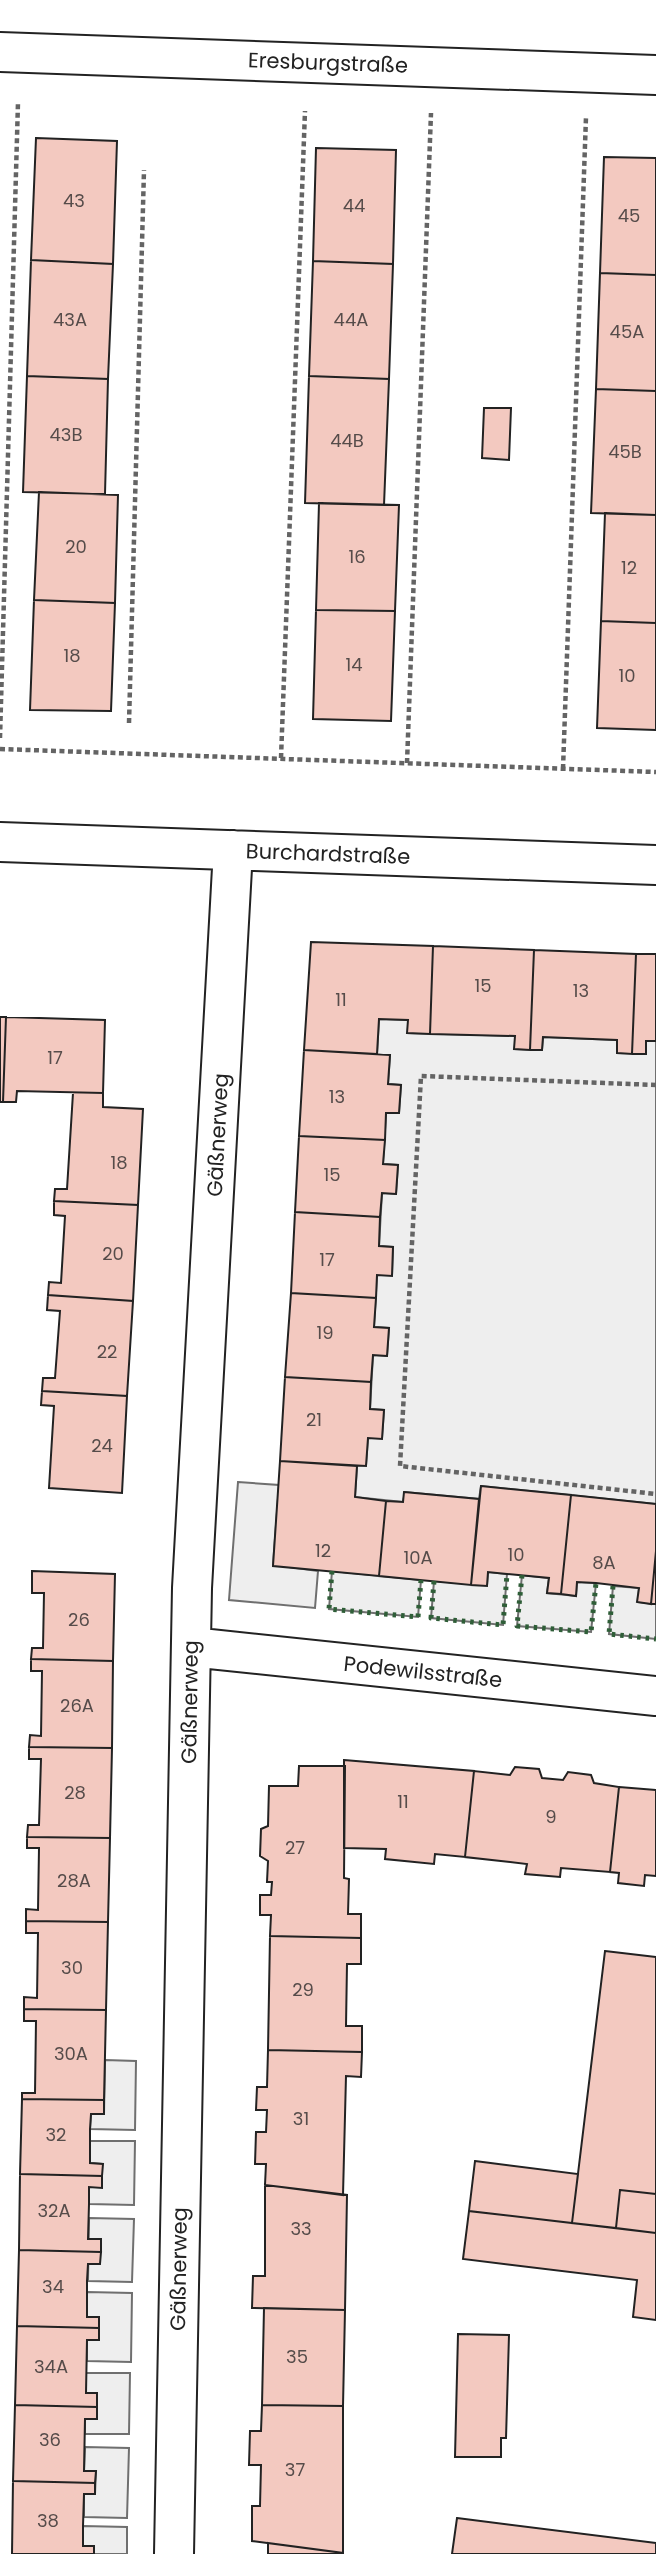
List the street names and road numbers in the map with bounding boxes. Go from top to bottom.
street label: Eresburgstraße [247,45,409,80]
street label: Burchardstraße [245,836,411,871]
street label: Gäßnerweg [200,1073,235,1197]
street label: Gäßnerweg [174,1640,205,1764]
street label: Podewilsstraße [342,1649,504,1694]
street label: Gäßnerweg [163,2207,194,2331]

